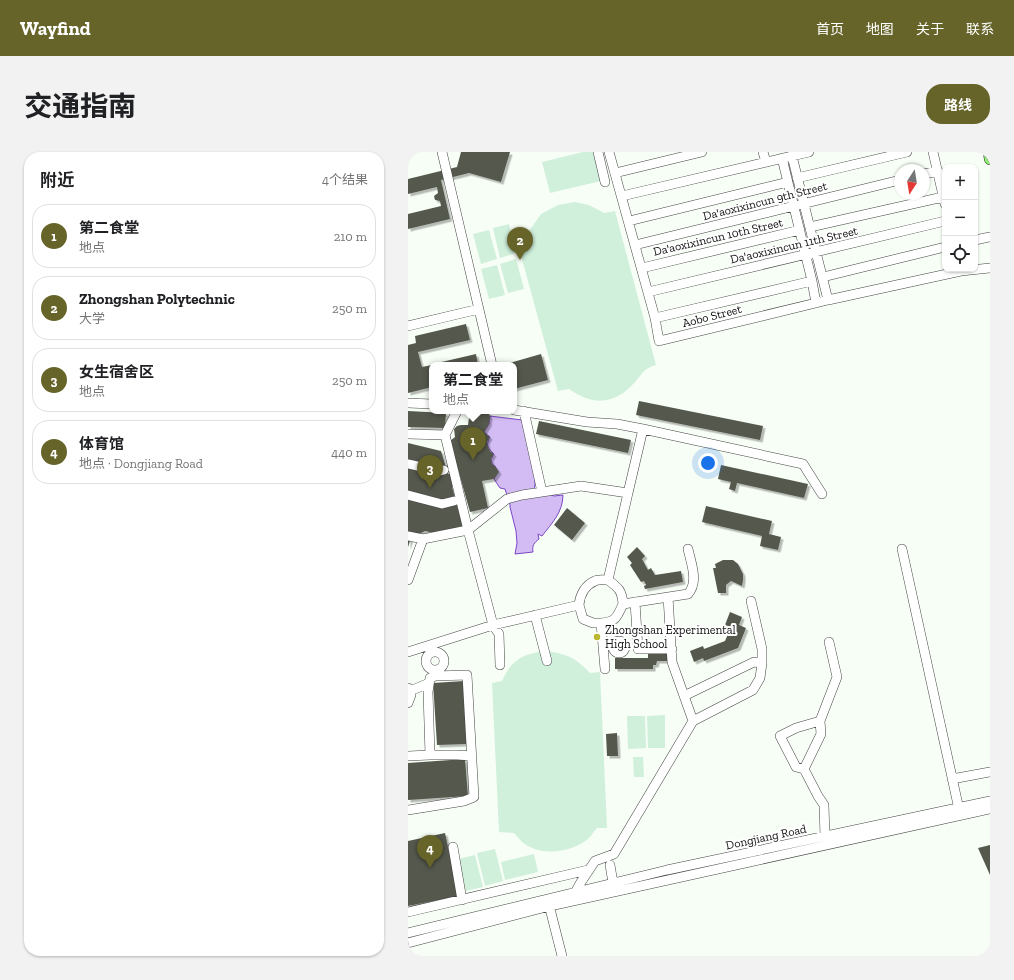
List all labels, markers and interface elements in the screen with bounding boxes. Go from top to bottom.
text: Wayfind [20,17,91,40]
text: 首页 [816,21,844,38]
text: 地图 [866,21,894,38]
text: 关于 [916,21,944,38]
text: 联系 [966,21,994,38]
button: 路线 [926,84,990,124]
text: 交通指南 [24,90,136,123]
north arrow [894,164,930,200]
map controls [942,164,978,272]
button: + [942,164,978,200]
text: 附近 [40,170,74,190]
text: 4个结果 [322,172,368,187]
street label: Da'aoxixincun 9th Street [701,179,829,223]
button: − [942,200,978,236]
street label: Da'aoxixincun 10th Street [652,215,785,259]
text: 第二食堂 [79,219,139,237]
street label: Da'aoxixincun 11th Street [729,223,860,266]
pin: 2 [507,227,533,260]
text: 1 [51,229,57,244]
text: 210 m [334,229,367,244]
button: locate [942,236,978,272]
text: 地点 [79,240,105,255]
text: Zhongshan Polytechnic [79,290,235,308]
text: 2 [51,301,57,316]
text: 250 m [332,301,367,316]
street label: Aobo Street [681,302,744,330]
text: 大学 [79,311,105,326]
popup [429,362,517,414]
text: 女生宿舍区 [79,363,154,381]
text: 第二食堂 [443,371,503,389]
text: 3 [51,373,57,388]
text: 250 m [332,373,367,388]
text: 地点 [79,384,105,399]
text: 地点 [443,392,469,407]
pin: 1 [460,427,486,460]
text: 体育馆 [79,435,124,453]
text: 4 [50,445,58,460]
text: 440 m [331,445,367,460]
your location [698,453,718,473]
pin: 3 [417,455,443,488]
text: 地点 · Dongjiang Road [79,456,203,471]
place label: Zhongshan Experimental High School [605,623,736,651]
marker: Zhongshan Experimental High School [592,632,602,642]
street label: Dongjiang Road [724,822,808,853]
pin: 4 [417,835,443,868]

